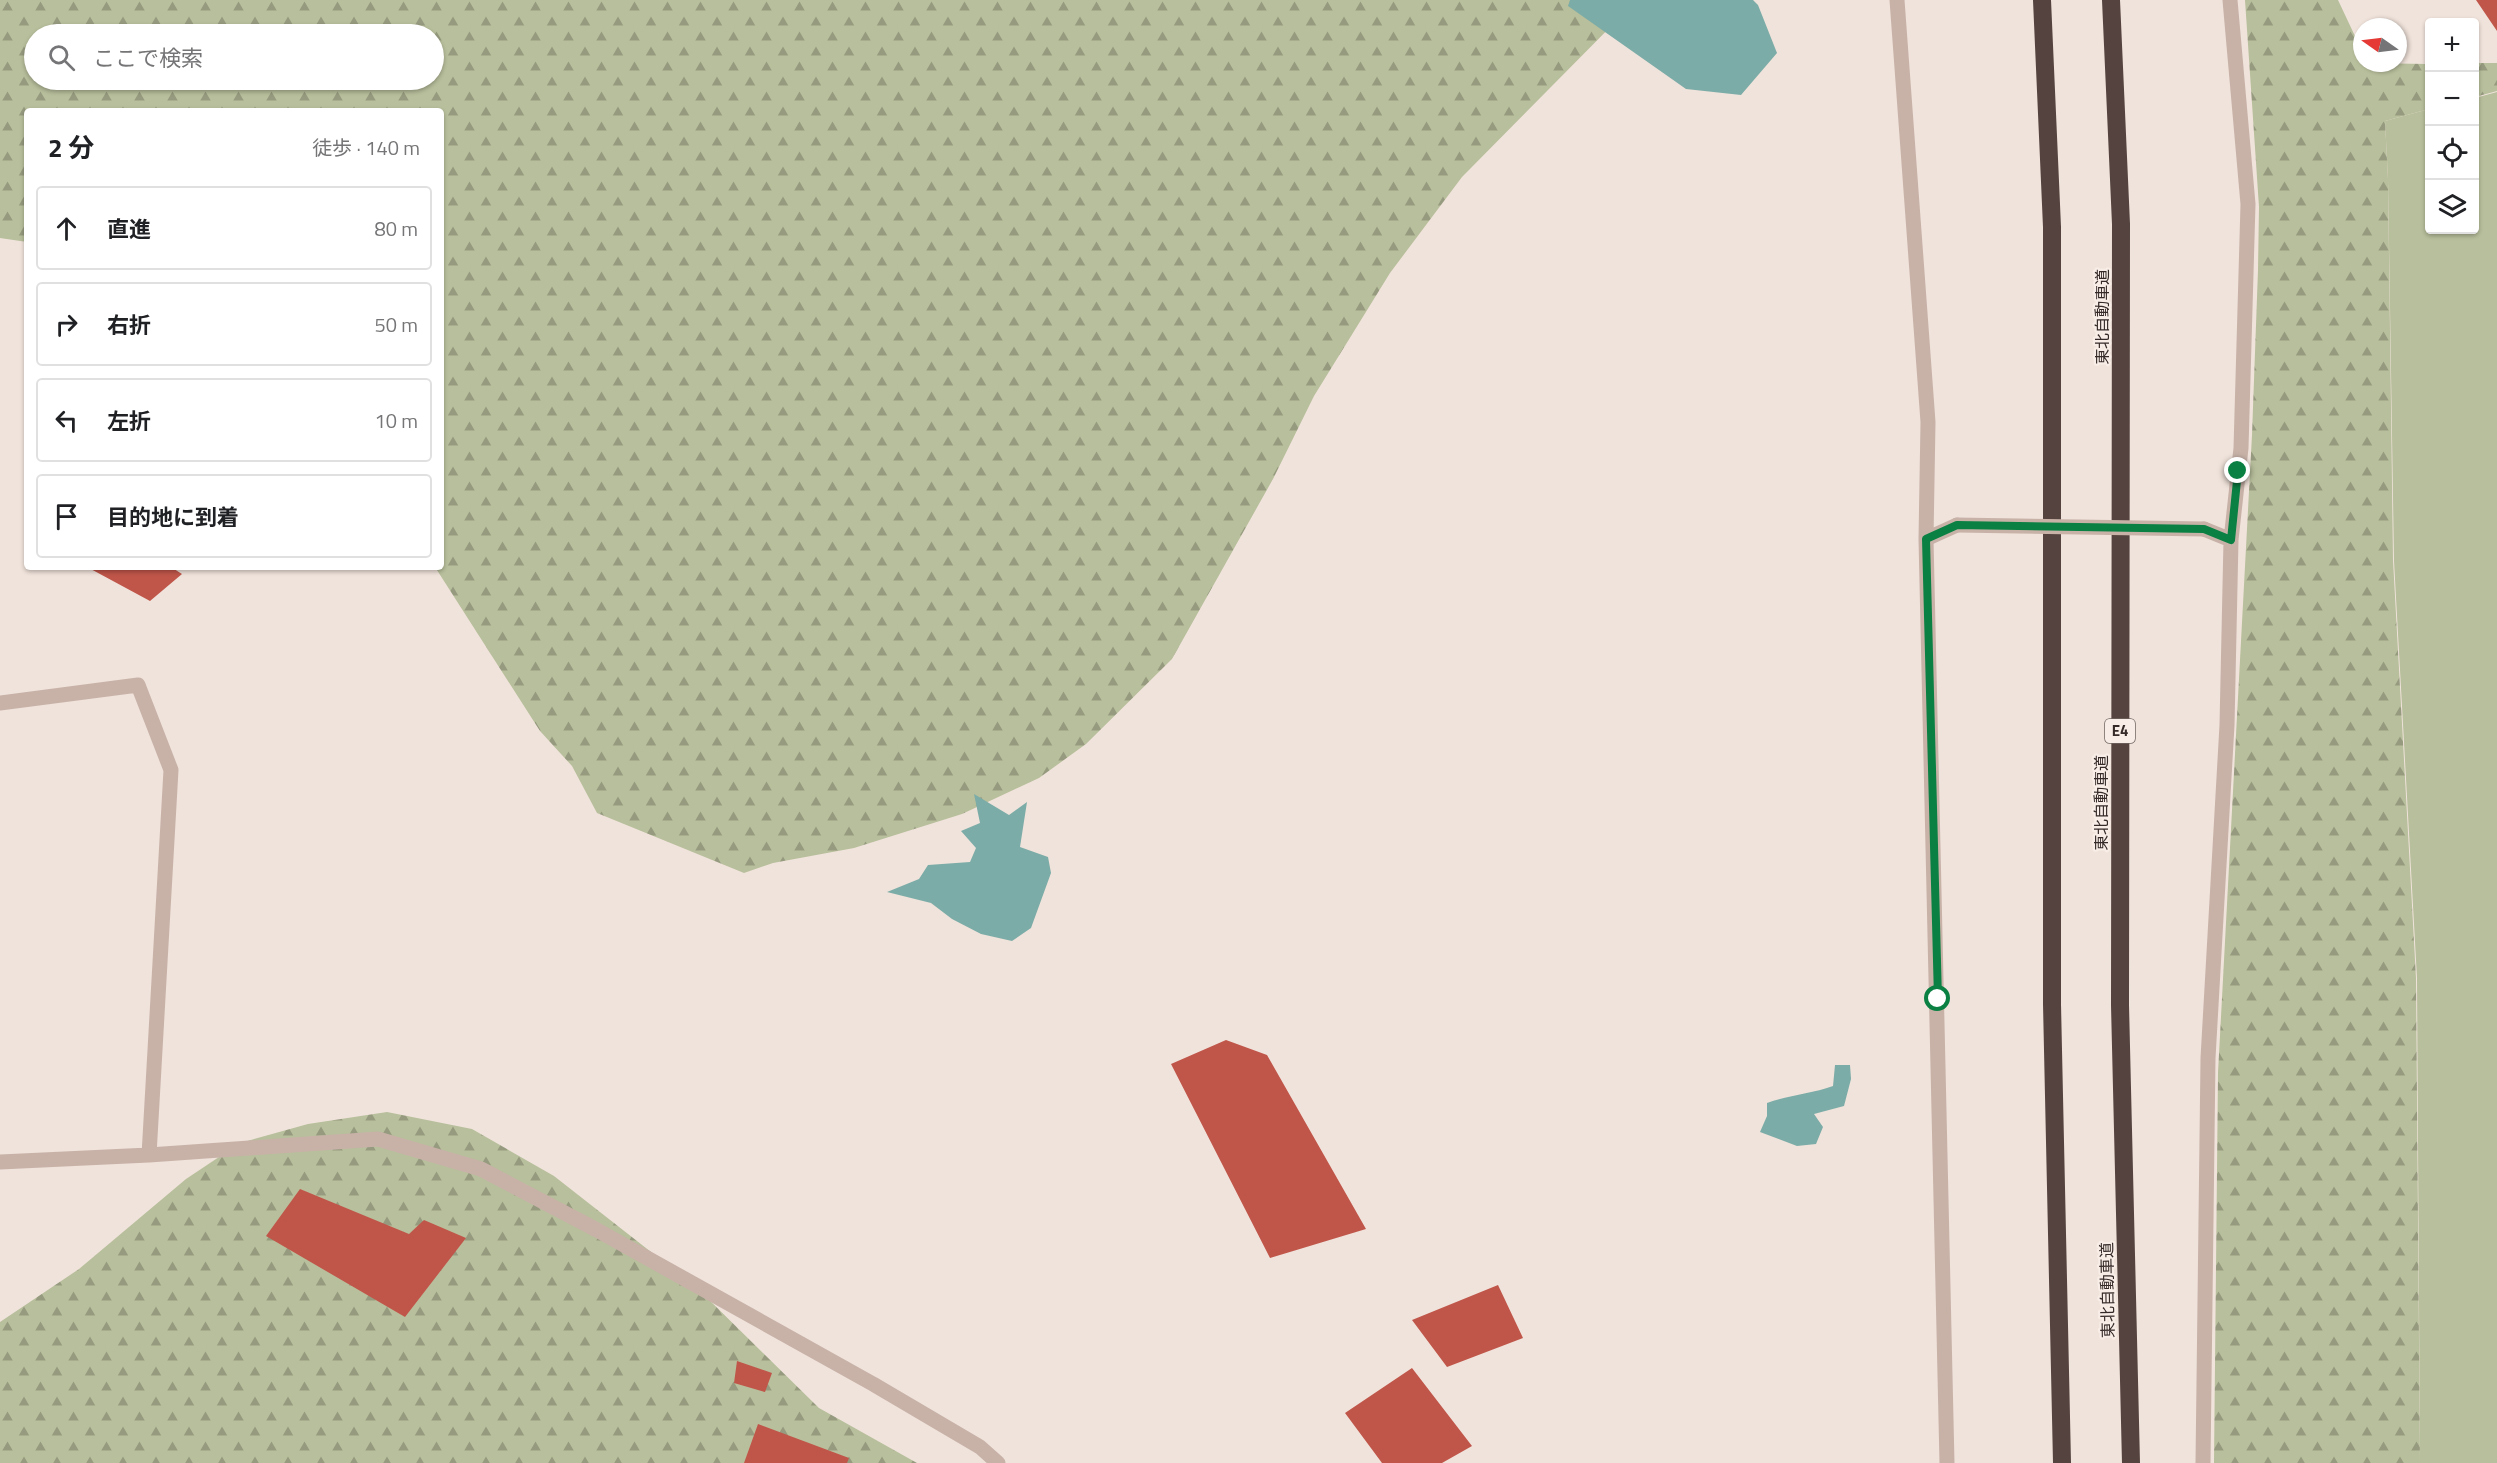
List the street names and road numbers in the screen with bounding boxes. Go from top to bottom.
street label: 東北自動車道 [2090,269,2114,365]
road number: E4 [2105,719,2135,743]
street label: 東北自動車道 [2089,755,2113,851]
street label: 東北自動車道 [2094,1242,2120,1338]

